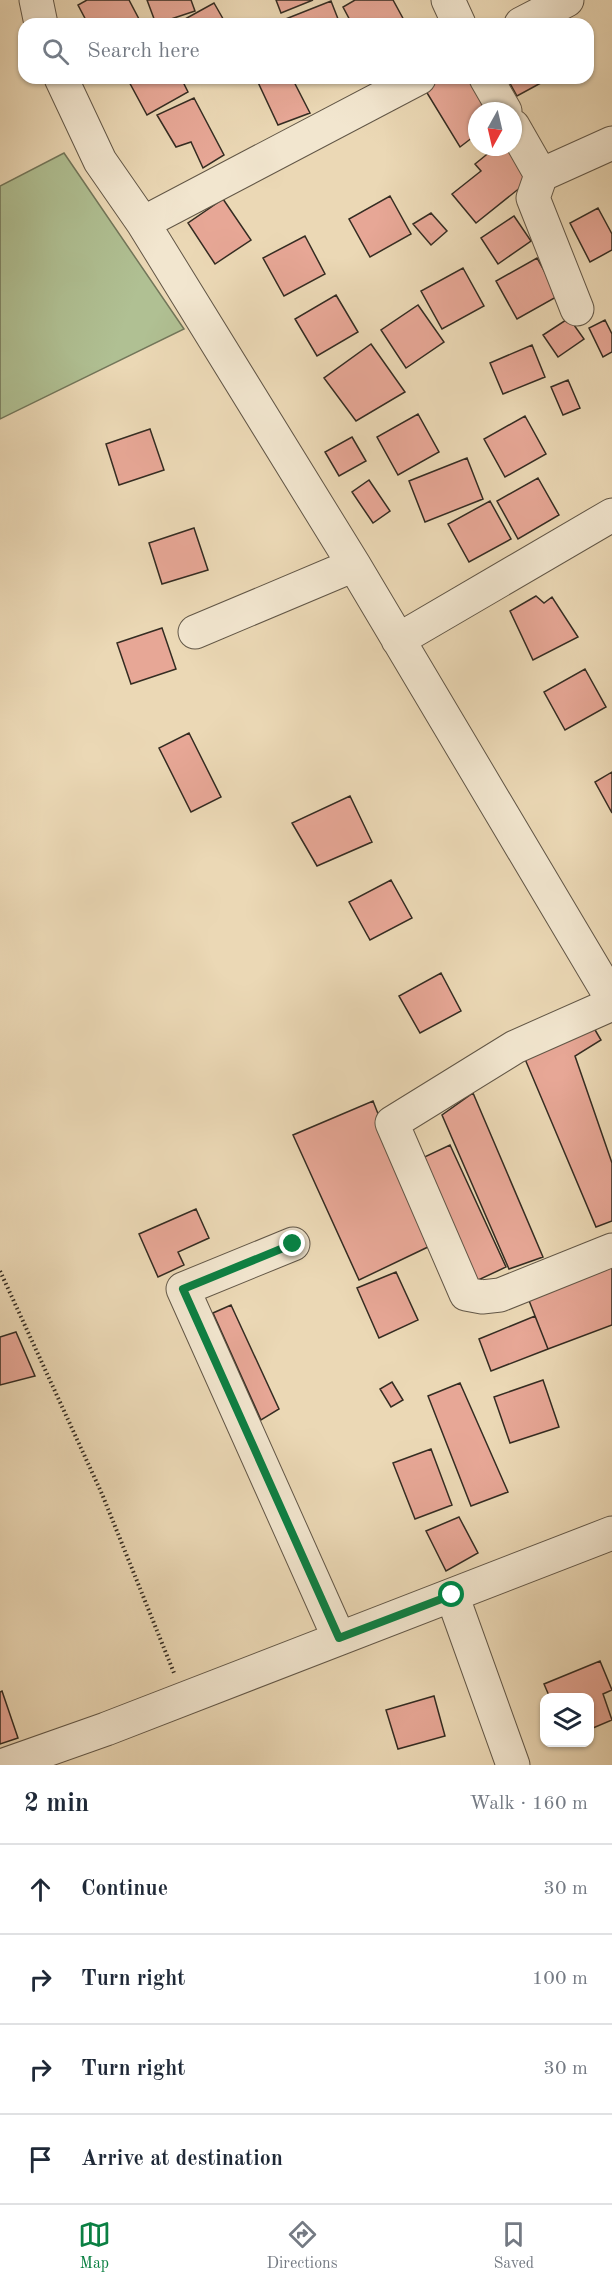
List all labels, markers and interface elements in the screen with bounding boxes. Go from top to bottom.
search box [18,18,594,84]
icon: search [39,35,72,68]
text: Search here [87,40,200,62]
north arrow [468,102,522,156]
route end [279,1230,305,1256]
route start [438,1581,464,1607]
map controls [540,1693,594,1747]
button: layers [540,1693,594,1747]
text: 2 min [24,1791,89,1817]
text: Walk · 160 m [469,1794,588,1814]
icon: ahead [24,1873,57,1906]
text: Continue [81,1878,168,1900]
text: 30 m [543,1879,588,1899]
icon: right [24,1963,57,1996]
text: Turn right [81,1968,185,1990]
text: 100 m [532,1969,588,1989]
icon: right [24,2053,57,2086]
text: Turn right [81,2058,185,2080]
text: 30 m [543,2059,588,2079]
icon: arrive [24,2143,57,2176]
text: Arrive at destination [81,2148,283,2170]
tab: Map [78,2218,111,2274]
tab: Directions [267,2218,338,2274]
tab: Saved [493,2218,534,2274]

